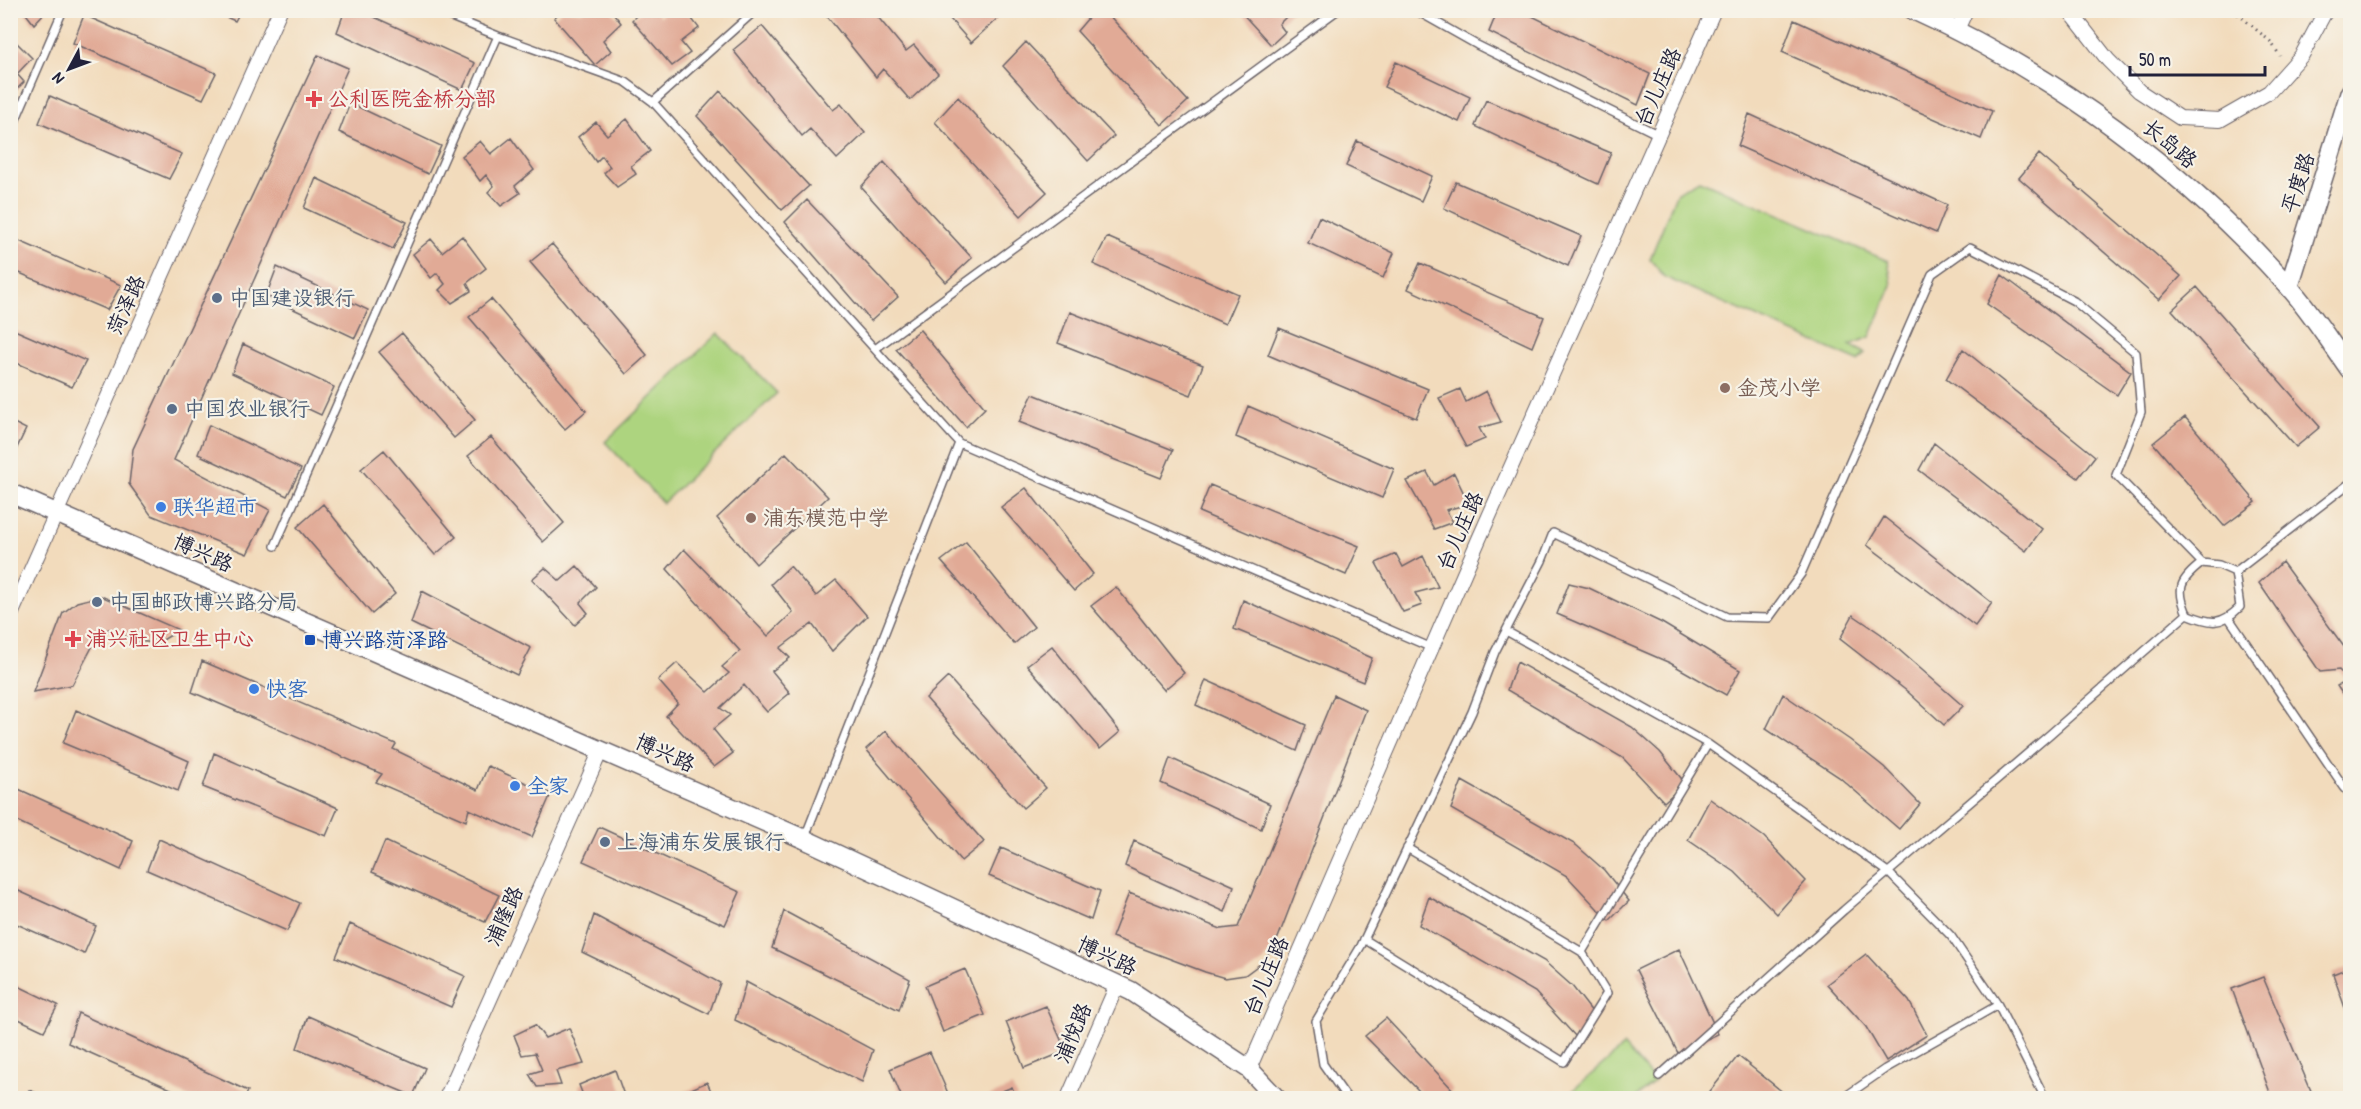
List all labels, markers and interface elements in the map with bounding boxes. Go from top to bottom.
north arrow [39,39,99,99]
scale bar [2130,39,2265,77]
street label: 台儿庄路 [1627,43,1688,131]
text: 50 m [2139,47,2171,72]
text: N [46,68,69,89]
place label: 公利医院金桥分部 [328,84,496,113]
marker: 公利医院金桥分部 [305,90,323,108]
street label: 长岛路 [2137,112,2204,175]
street label: 平度路 [2274,148,2321,217]
street label: 菏泽路 [99,270,152,339]
place label: 中国建设银行 [229,283,355,312]
marker: 中国建设银行 [210,291,224,305]
place label: 金茂小学 [1737,373,1821,402]
marker: 金茂小学 [1718,381,1732,395]
place label: 中国农业银行 [184,394,310,423]
marker: 中国农业银行 [165,402,179,416]
street label: 台儿庄路 [1429,487,1490,575]
place label: 联华超市 [173,492,257,521]
marker: 联华超市 [154,500,168,514]
place label: 浦东模范中学 [763,503,889,532]
marker: 浦东模范中学 [744,511,758,525]
street label: 博兴路 [169,526,238,579]
place label: 中国邮政博兴路分局 [109,587,298,616]
marker: 中国邮政博兴路分局 [90,595,104,609]
place label: 浦兴社区卫生中心 [86,624,254,653]
place label: 博兴路菏泽路 [322,625,448,654]
marker: 浦兴社区卫生中心 [64,630,82,648]
marker: 博兴路菏泽路 [303,633,317,647]
place label: 快客 [266,674,308,703]
marker: 快客 [247,682,261,696]
street label: 博兴路 [631,726,700,779]
place label: 全家 [527,771,569,800]
marker: 全家 [508,779,522,793]
place label: 上海浦东发展银行 [617,827,785,856]
marker: 上海浦东发展银行 [598,835,612,849]
street label: 浦隆路 [477,881,530,950]
street label: 博兴路 [1073,929,1142,982]
street label: 台儿庄路 [1236,931,1295,1020]
street label: 浦悦路 [1047,998,1098,1067]

